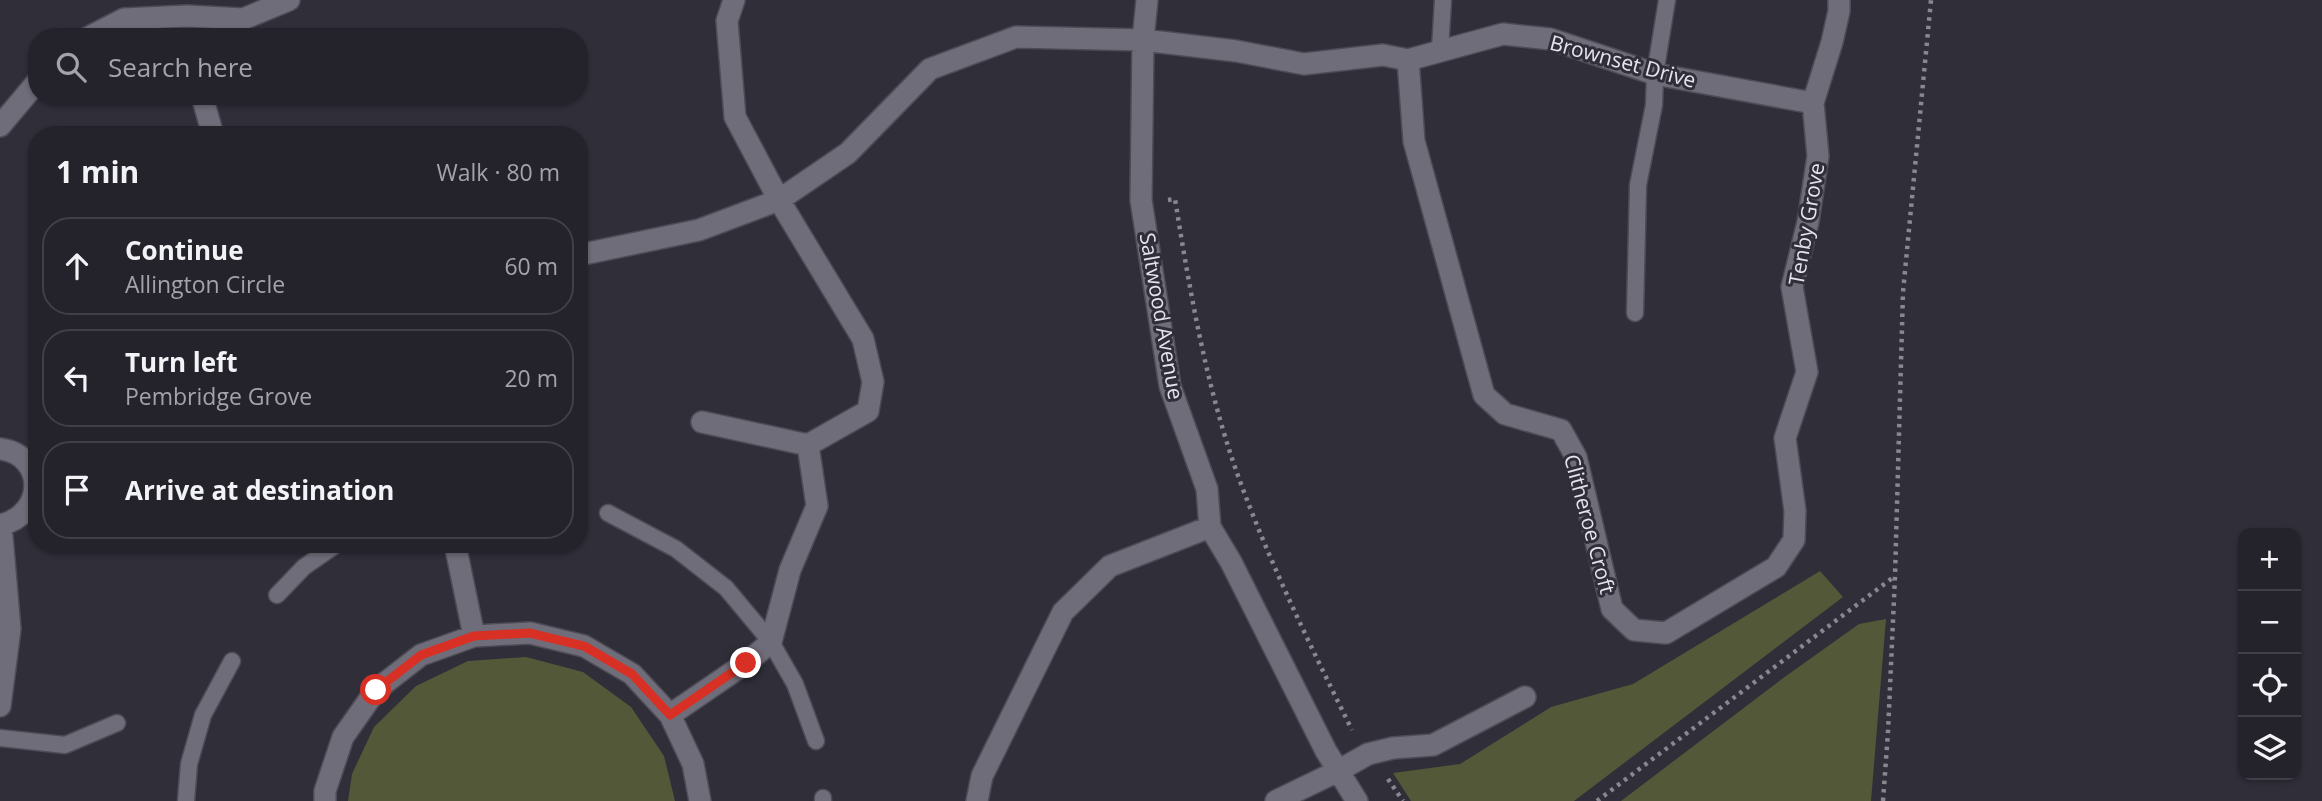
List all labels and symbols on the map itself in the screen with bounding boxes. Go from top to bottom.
street label: Brownset Drive [1547,28,1699,94]
street label: Tenby Grove [1781,161,1831,287]
street label: Saltwood Avenue [1134,230,1190,402]
street label: Clitheroe Croft [1558,451,1622,597]
route end [730,647,761,678]
route start [360,674,391,705]

